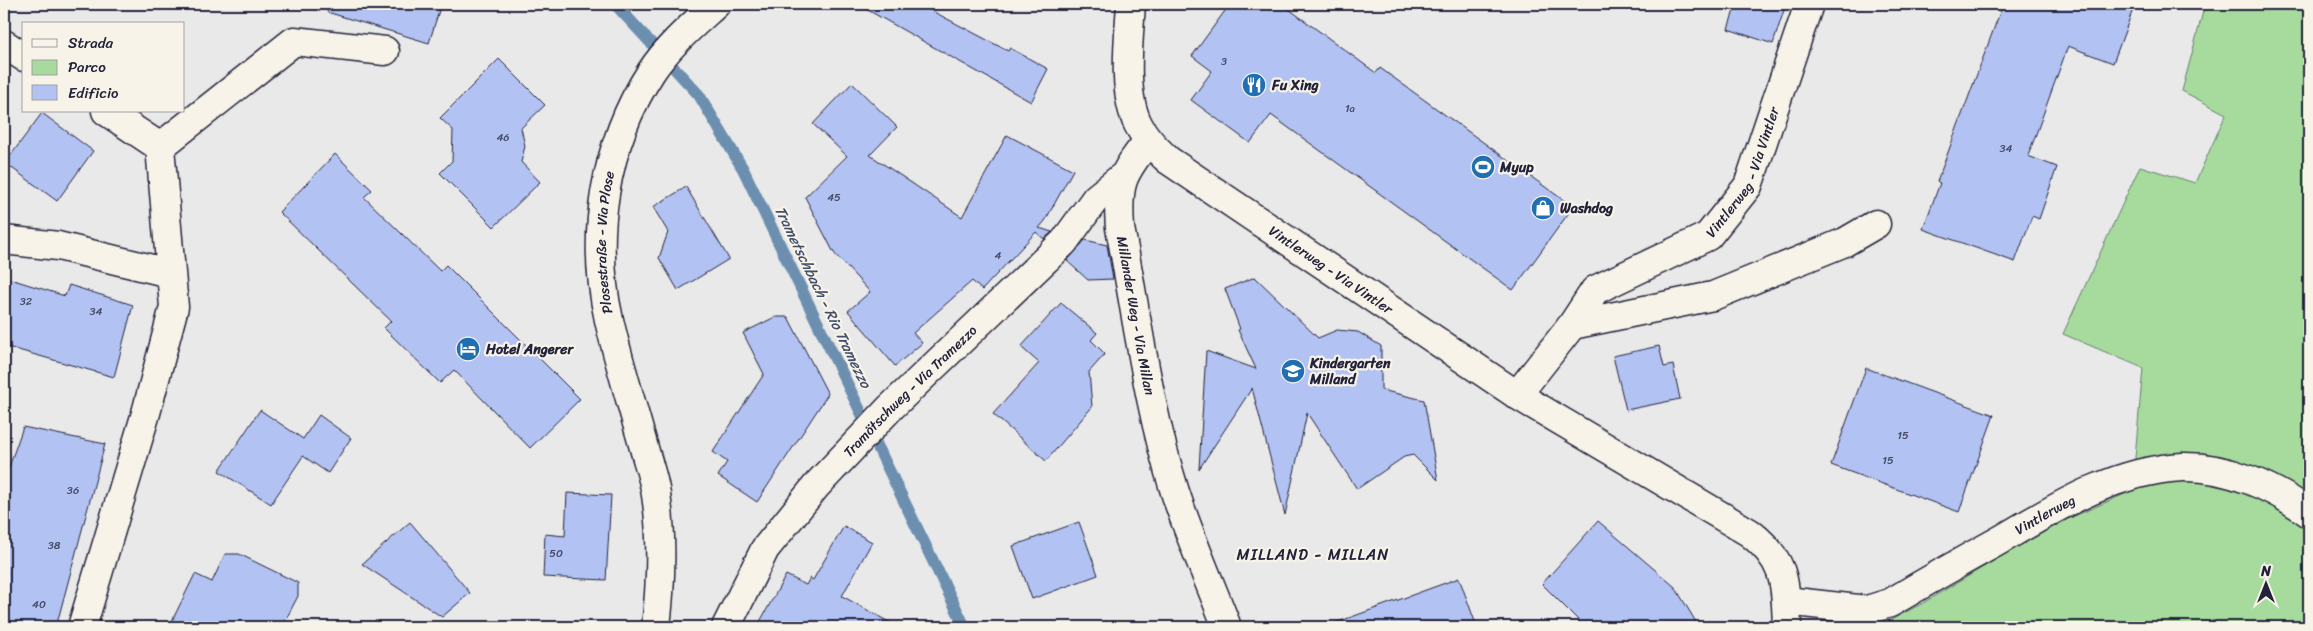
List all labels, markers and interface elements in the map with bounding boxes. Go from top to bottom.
legend [22,22,185,112]
text: Strada [68,30,114,56]
house number: 3 [1221,52,1227,71]
text: Parco [68,54,106,80]
restaurant icon: Fu Xing [1241,72,1267,98]
place label: Fu Xing [1271,73,1319,98]
text: Edificio [68,80,119,106]
house number: 1a [1345,99,1356,118]
street label: Vintlerweg - Via Vintler [1699,103,1787,243]
house number: 46 [496,128,510,147]
house number: 34 [2000,139,2013,158]
sports icon: Myup [1470,154,1496,180]
place label: Myup [1499,155,1534,180]
street label: Plosestraße - Via Plose [589,169,622,316]
house number: 45 [827,188,841,207]
shop icon: Washdog [1530,195,1556,221]
place label: Washdog [1560,196,1614,221]
water label: Trametschbach - Rio Tramezzo [767,201,879,394]
street label: Vintlerweg - Via Vintler [1263,219,1399,322]
street label: Millander Weg - Via Millan [1109,234,1162,398]
house number: 4 [995,246,1002,265]
house number: 32 [20,292,33,311]
house number: 34 [90,302,103,321]
street label: Tramötschweg - Via Tramezzo [837,319,983,463]
hotel icon: Hotel Angerer [455,336,481,362]
place label: Hotel Angerer [485,337,575,362]
place label: Kindergarten Milland [1309,351,1391,392]
school or university icon: Kindergarten Milland [1280,358,1306,384]
house number: 15 [1897,426,1909,445]
house number: 15 [1882,451,1894,470]
house number: 36 [67,481,79,500]
street label: Vintlerweg [2010,488,2080,542]
house number: 38 [48,536,61,555]
district label: MILLAND - MILLAN [1237,540,1389,569]
house number: 50 [549,544,563,563]
north arrow [2240,558,2290,608]
text: N [2260,559,2271,584]
house number: 40 [32,595,46,614]

